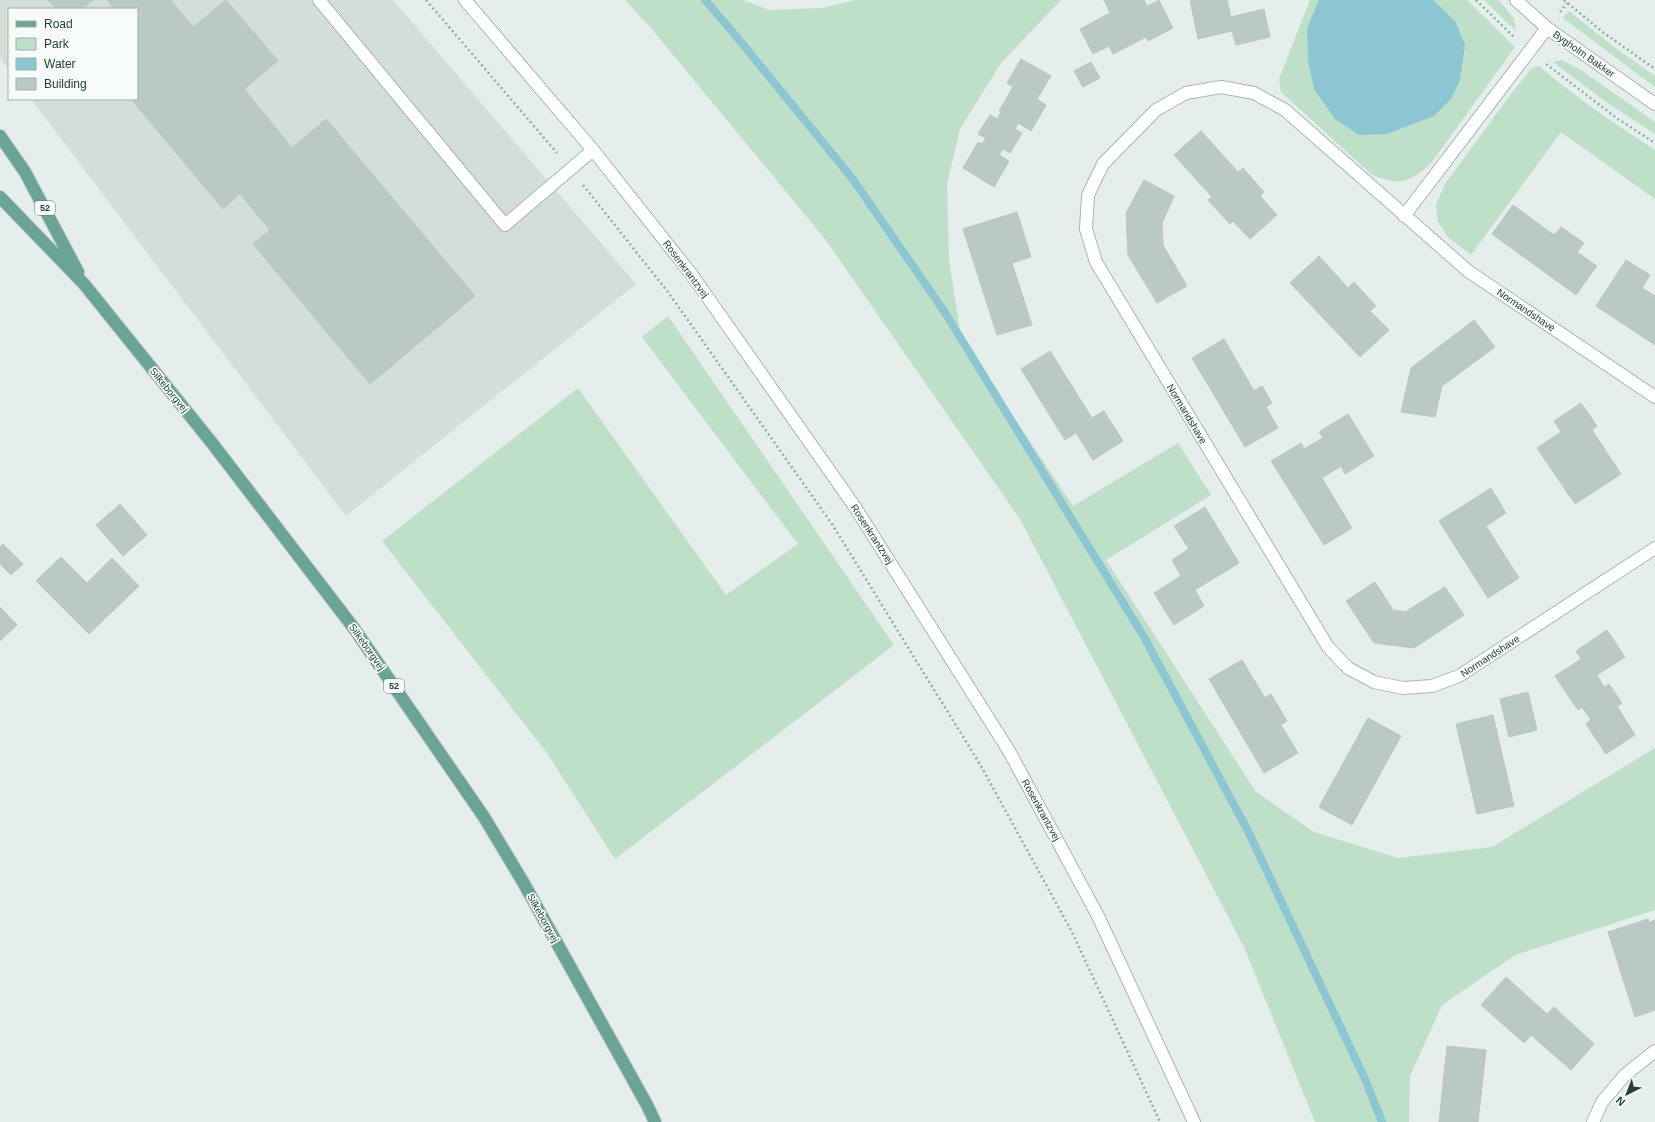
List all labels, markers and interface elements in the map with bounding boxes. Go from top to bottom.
legend [8,8,138,100]
text: Road [44,17,73,31]
street label: Bygholm Bakker [1551,29,1618,80]
text: Park [44,37,70,51]
text: Water [44,57,76,71]
text: Building [44,77,87,91]
road number: 52 [35,201,55,215]
street label: Rosenkrantzvej [661,238,711,300]
street label: Normandshave [1495,286,1558,334]
street label: Silkeborgvej [148,365,190,415]
street label: Normandshave [1165,382,1209,446]
street label: Rosenkrantzvej [849,502,895,566]
street label: Silkeborgvej [347,622,387,672]
street label: Normandshave [1459,633,1522,679]
road number: 52 [384,679,404,693]
street label: Rosenkrantzvej [1019,777,1063,843]
street label: Silkeborgvej [525,892,561,944]
north arrow [1607,1074,1647,1114]
text: N [1613,1094,1627,1109]

